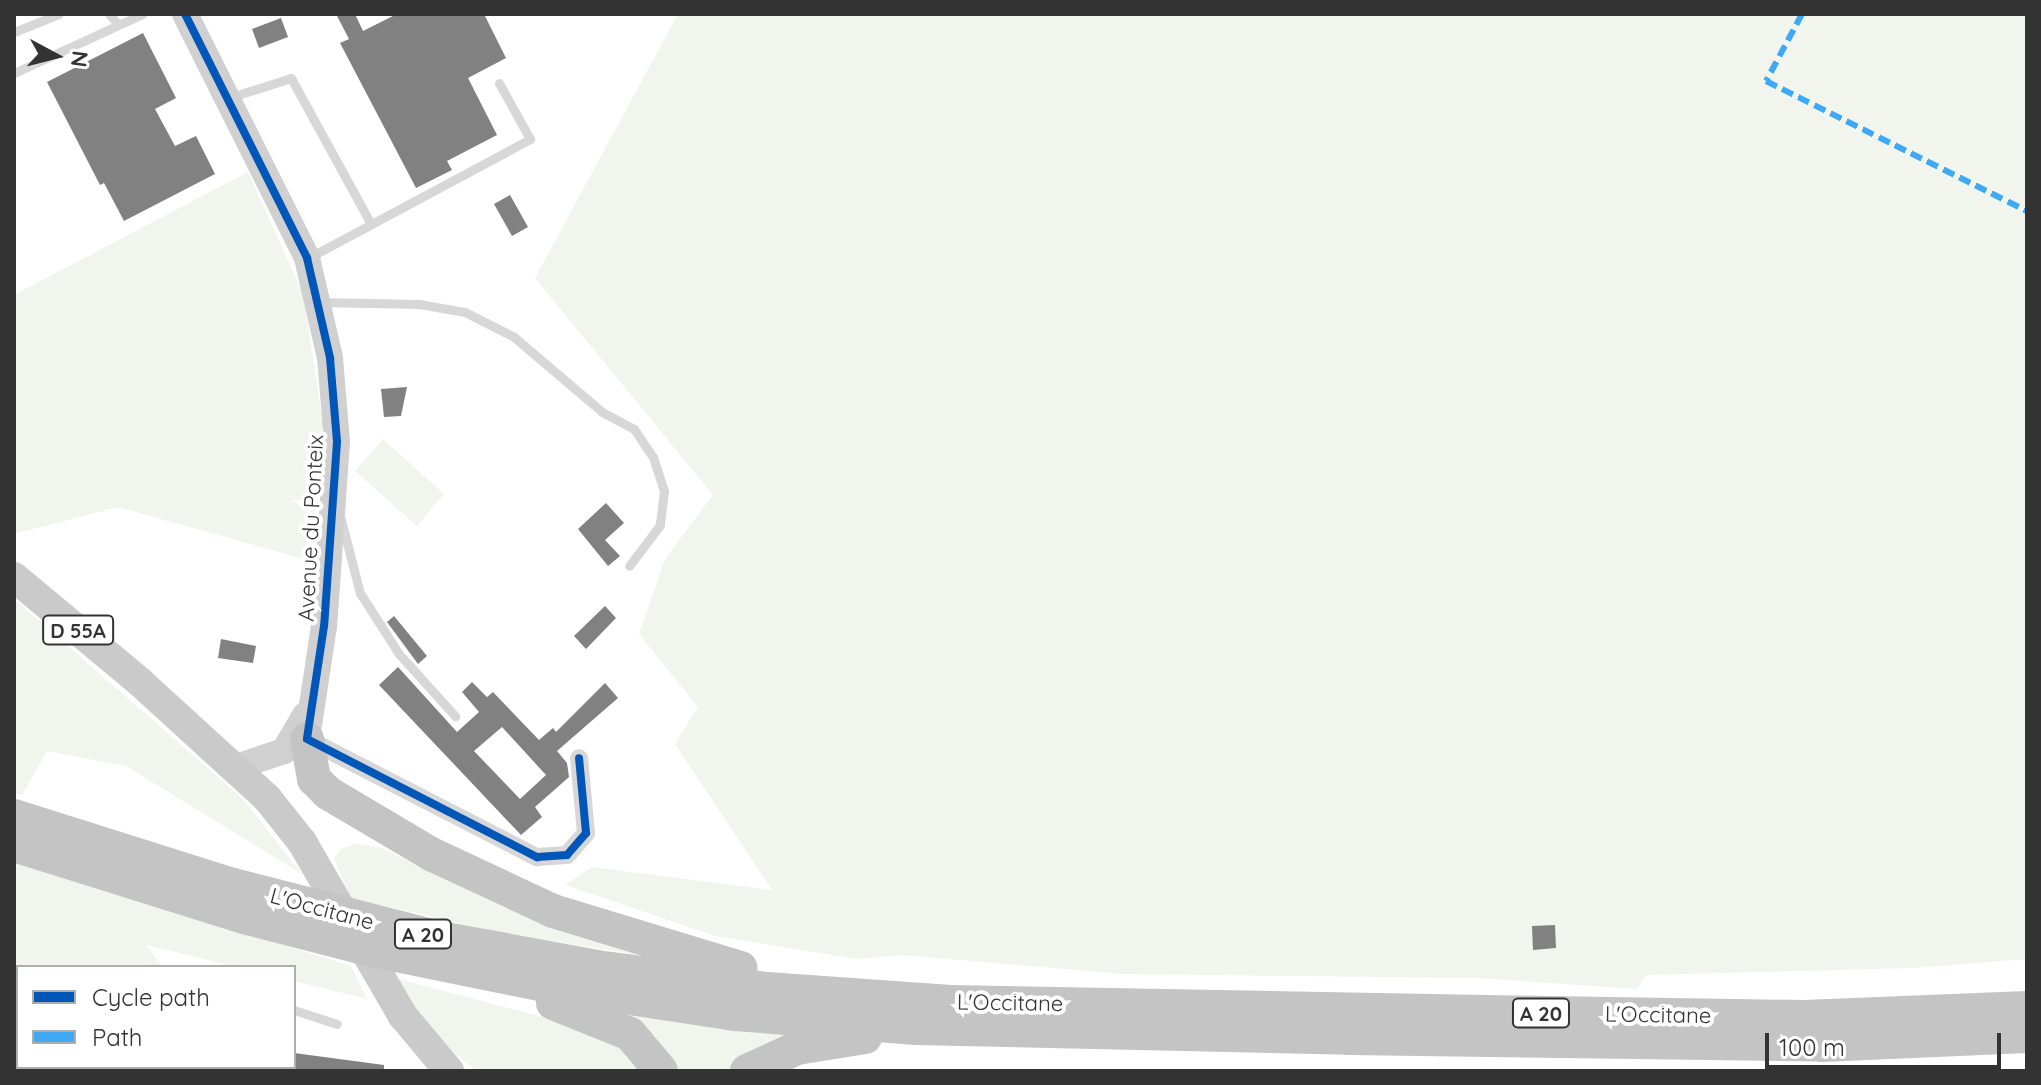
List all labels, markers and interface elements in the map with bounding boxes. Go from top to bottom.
north arrow [16,16,96,96]
text: N [65,49,95,69]
street label: Avenue du Ponteix [293,434,329,622]
road number: D 55A [42,614,114,646]
street label: L'Occitane [267,882,377,936]
road number: A 20 [393,918,453,950]
legend [16,965,296,1069]
text: Cycle path [92,982,210,1012]
street label: L'Occitane [957,989,1063,1017]
road number: A 20 [1511,997,1571,1029]
street label: L'Occitane [1605,1001,1711,1029]
scale bar [1769,1017,2005,1067]
text: Path [92,1022,143,1052]
text: 100 m [1779,1032,1845,1062]

